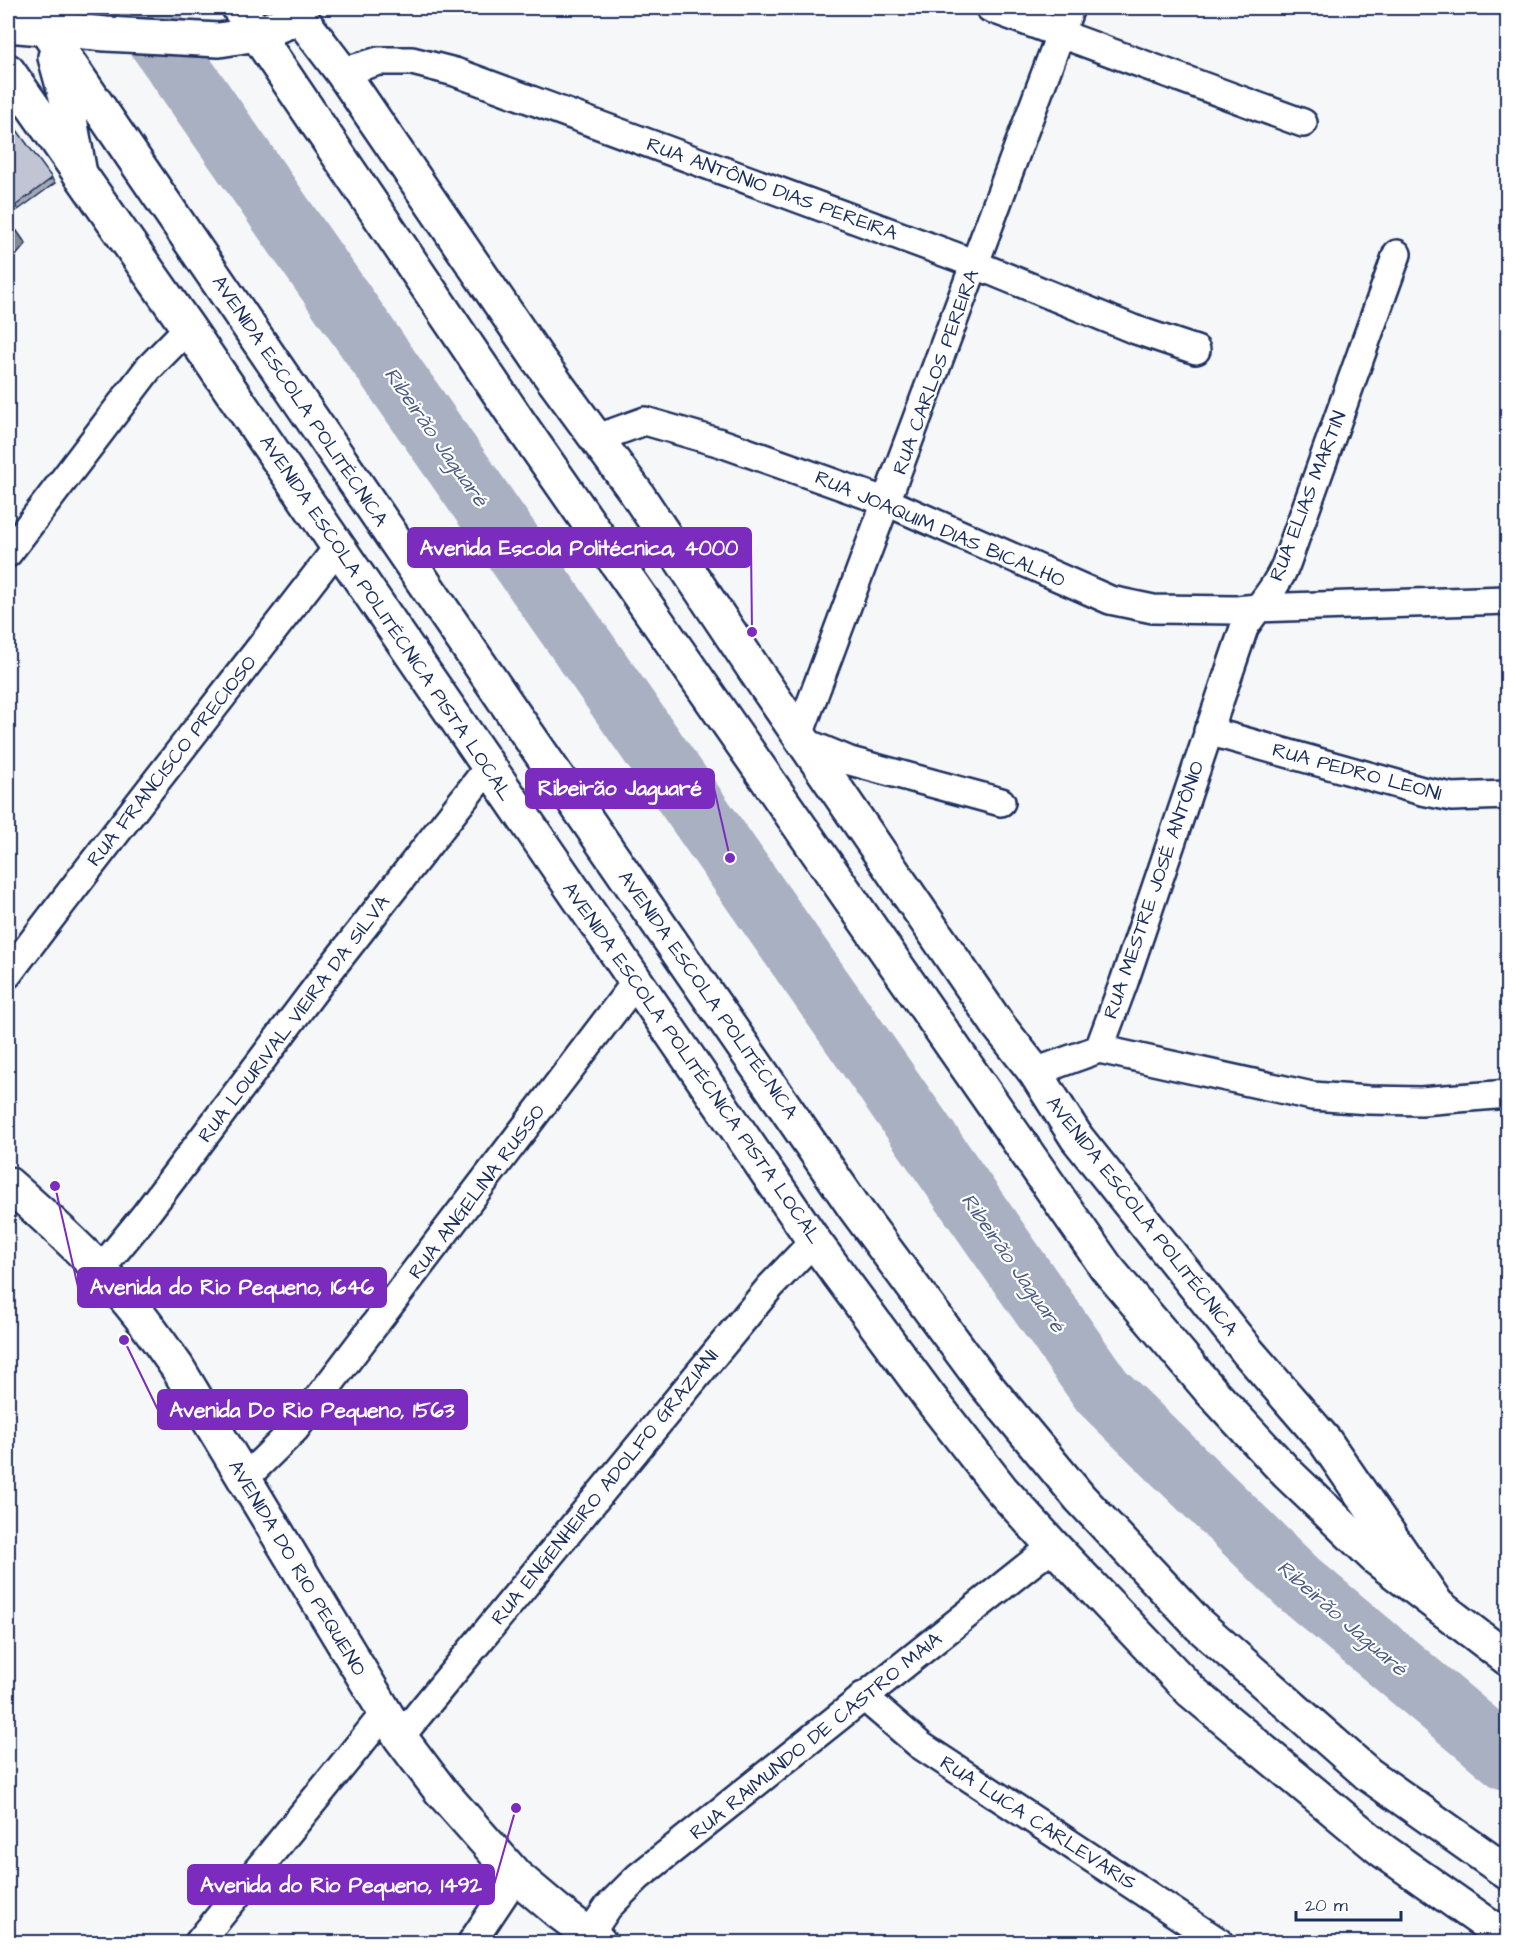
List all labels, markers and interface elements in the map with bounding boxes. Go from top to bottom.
street label: RUA ANTÔNIO DIAS PEREIRA [643,131,901,248]
street label: RUA CARLOS PEREIRA [886,265,986,478]
street label: AVENIDA ESCOLA POLITÉCNICA [205,270,395,532]
water label: Ribeirão Jaguaré [376,362,496,514]
street label: RUA ELIAS MARTIN [1263,407,1353,585]
street label: AVENIDA ESCOLA POLITÉCNICA PISTA LOCAL [253,430,519,806]
street label: RUA JOAQUIM DIAS BICALHO [811,463,1069,595]
callout: Avenida Escola Politécnica, 4000 [408,528,751,567]
text: Avenida Escola Politécnica, 4000 [420,534,738,563]
street label: RUA FRANCISCO PRECIOSO [81,650,263,872]
street label: RUA PEDRO LEONI [1269,736,1445,808]
street label: RUA MESTRE JOSÉ ANTÔNIO [1097,757,1211,1023]
callout: Ribeirão Jaguaré [526,769,714,808]
text: Ribeirão Jaguaré [538,774,703,805]
street label: AVENIDA ESCOLA POLITÉCNICA [611,865,805,1125]
street label: AVENIDA ESCOLA POLITÉCNICA PISTA LOCAL [556,877,828,1250]
street label: RUA LOURIVAL VIEIRA DA SILVA [191,889,397,1149]
street label: AVENIDA ESCOLA POLITÉCNICA [1039,1090,1245,1342]
street label: RUA ANGELINA RUSSO [402,1099,552,1285]
water label: Ribeirão Jaguaré [953,1188,1073,1340]
callout: Avenida do Rio Pequeno, 1646 [78,1268,386,1307]
text: Avenida do Rio Pequeno, 1646 [90,1273,375,1303]
street label: RUA ENGENHEIRO ADOLFO GRAZIANI [485,1343,725,1631]
callout: Avenida Do Rio Pequeno, 1563 [158,1390,467,1429]
text: Avenida Do Rio Pequeno, 1563 [170,1396,455,1426]
street label: AVENIDA DO RIO PEQUENO [221,1455,373,1681]
water label: Ribeirão Jaguaré [1270,1553,1415,1685]
street label: RUA RAIMUNDO DE CASTRO MAIA [684,1625,948,1847]
street label: RUA LUCA CARLEVARIS [934,1749,1142,1897]
callout: Avenida do Rio Pequeno, 1492 [188,1865,494,1904]
text: Avenida do Rio Pequeno, 1492 [200,1871,483,1901]
scale bar [1296,1884,1401,1922]
text: 20 m [1305,1893,1348,1918]

